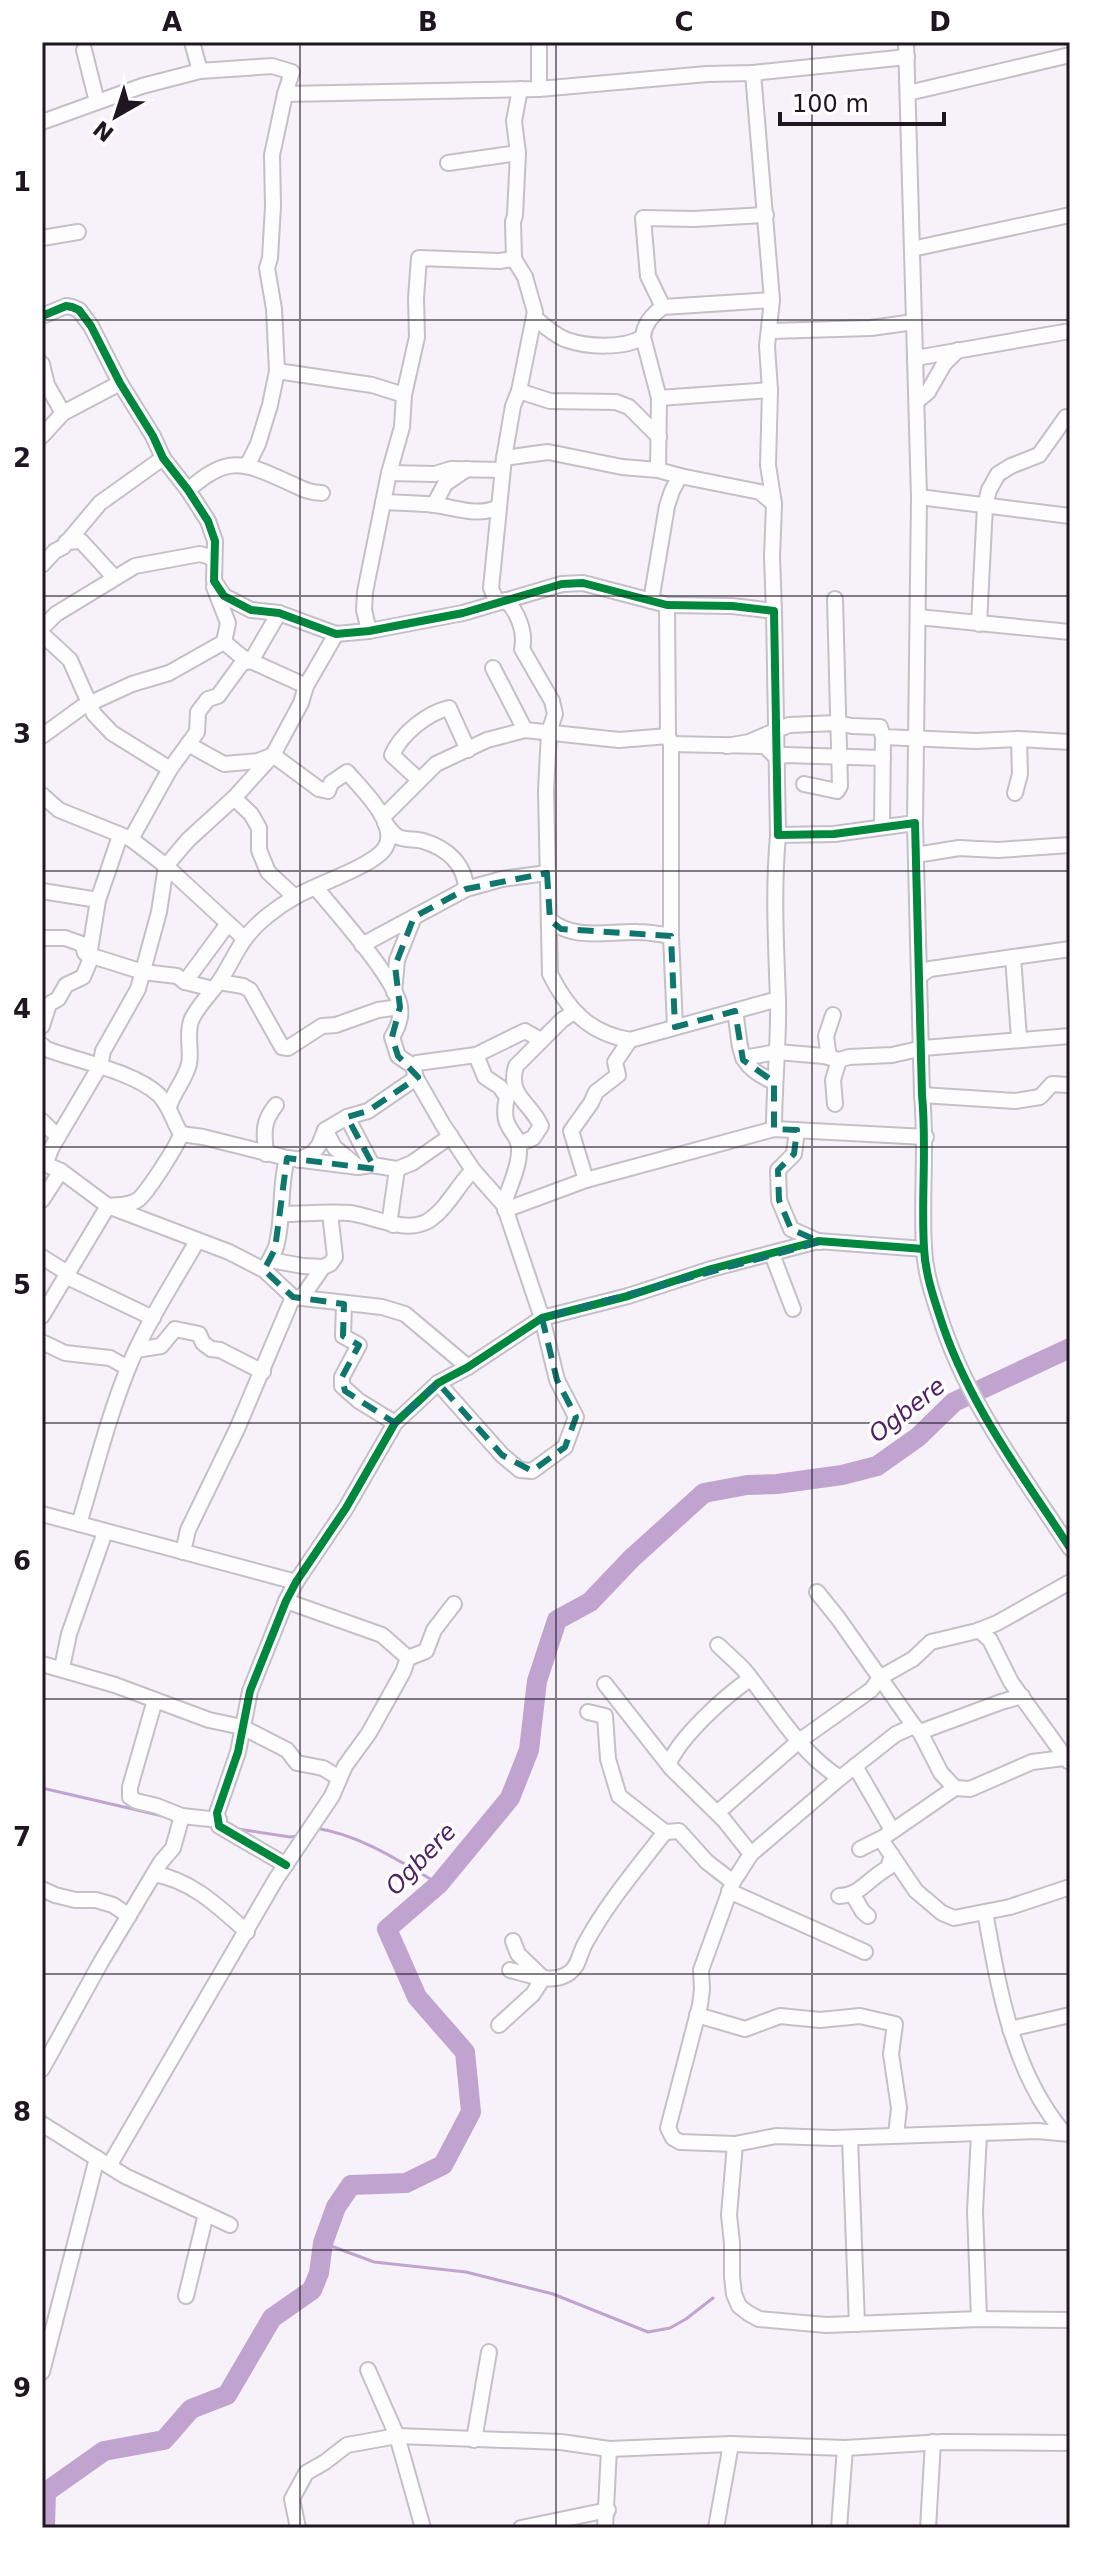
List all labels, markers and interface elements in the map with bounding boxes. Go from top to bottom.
text: A [162,7,182,37]
text: B [418,7,438,37]
text: C [674,7,694,37]
text: D [929,7,951,37]
north arrow [76,76,156,156]
scale bar [780,76,944,126]
text: 100 m [792,90,869,118]
text: N [89,116,119,147]
text: 1 [13,167,31,197]
text: 2 [13,443,31,473]
text: 3 [13,719,31,749]
text: 4 [13,994,31,1024]
text: 5 [13,1270,31,1300]
water label: Ogbere [863,1372,951,1448]
text: 6 [13,1546,31,1576]
water label: Ogbere [380,1817,462,1901]
text: 7 [13,1822,31,1852]
text: 8 [13,2097,31,2127]
text: 9 [13,2373,31,2403]

